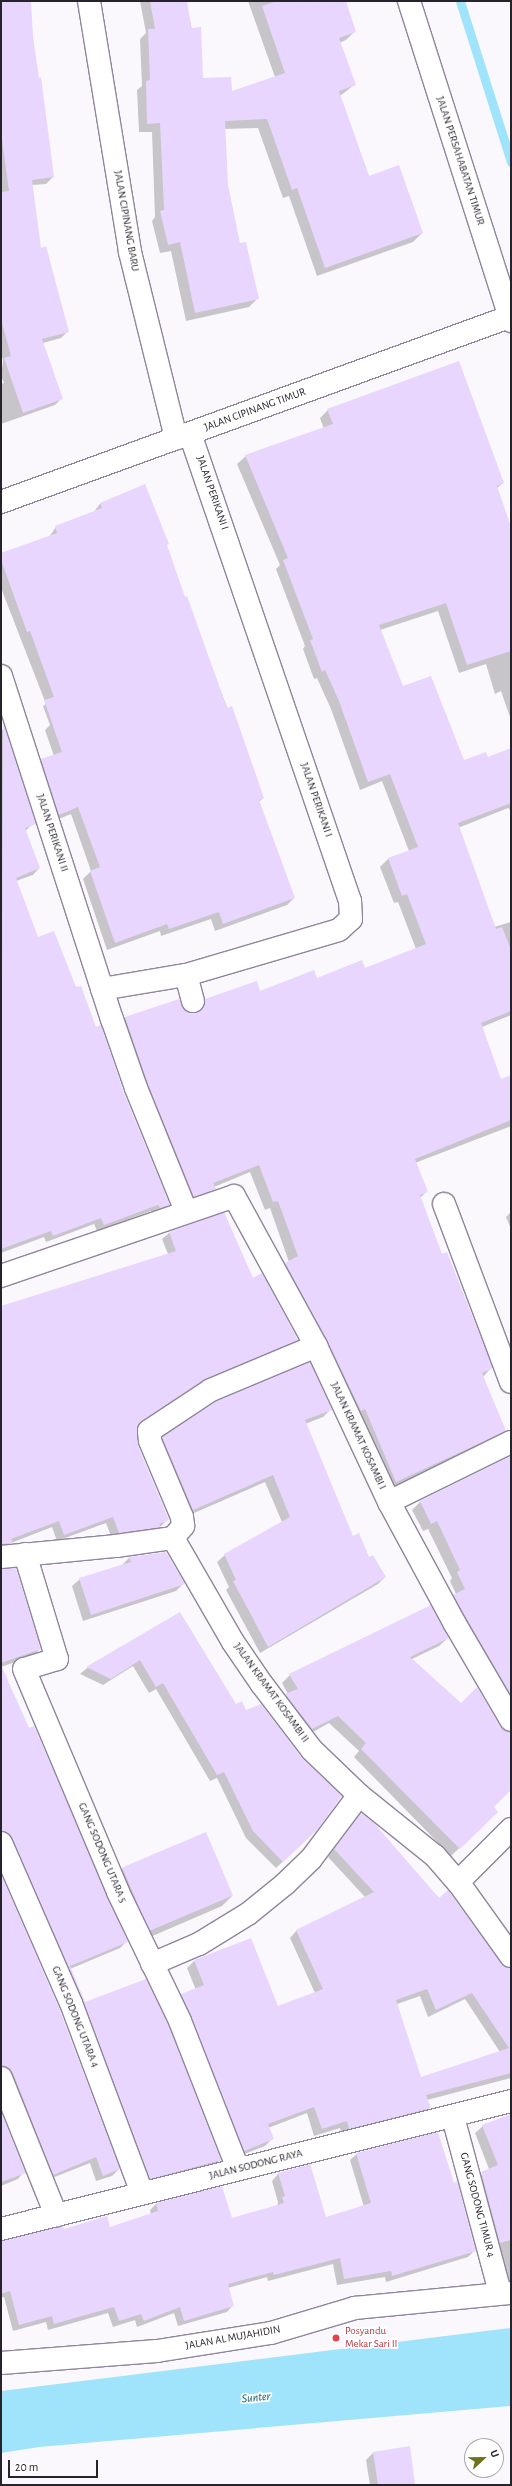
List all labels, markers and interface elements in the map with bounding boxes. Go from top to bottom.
street label: JALAN PERSAHABATAN TIMUR [433,95,487,227]
street label: JALAN CIPINANG BARU [111,170,141,272]
street label: JALAN CIPINANG TIMUR [202,386,308,434]
street label: JALAN PERIKANI I [193,454,231,532]
street label: JALAN PERIKANI I [297,761,335,839]
street label: JALAN PERIKANI II [33,793,71,873]
street label: JALAN KRAMAT KOSAMBI I [327,1380,389,1492]
street label: JALAN KRAMAT KOSAMBI II [230,1641,312,1745]
street label: GANG SODONG UTARA 5 [75,1801,129,1905]
street label: GANG SODONG UTARA 4 [49,1964,101,2070]
street label: JALAN SODONG RAYA [208,2147,304,2183]
street label: GANG SODONG TIMUR 4 [457,2151,497,2259]
street label: JALAN AL MUJAHIDIN [185,2323,281,2353]
place label: Posyandu Mekar Sari II [345,2325,398,2351]
marker: Posyandu Mekar Sari II [330,2332,342,2344]
water label: Sunter [241,2389,271,2407]
north arrow [464,2438,504,2478]
text: U [488,2448,501,2459]
scale bar [10,2452,100,2478]
text: 20 m [15,2461,38,2473]

